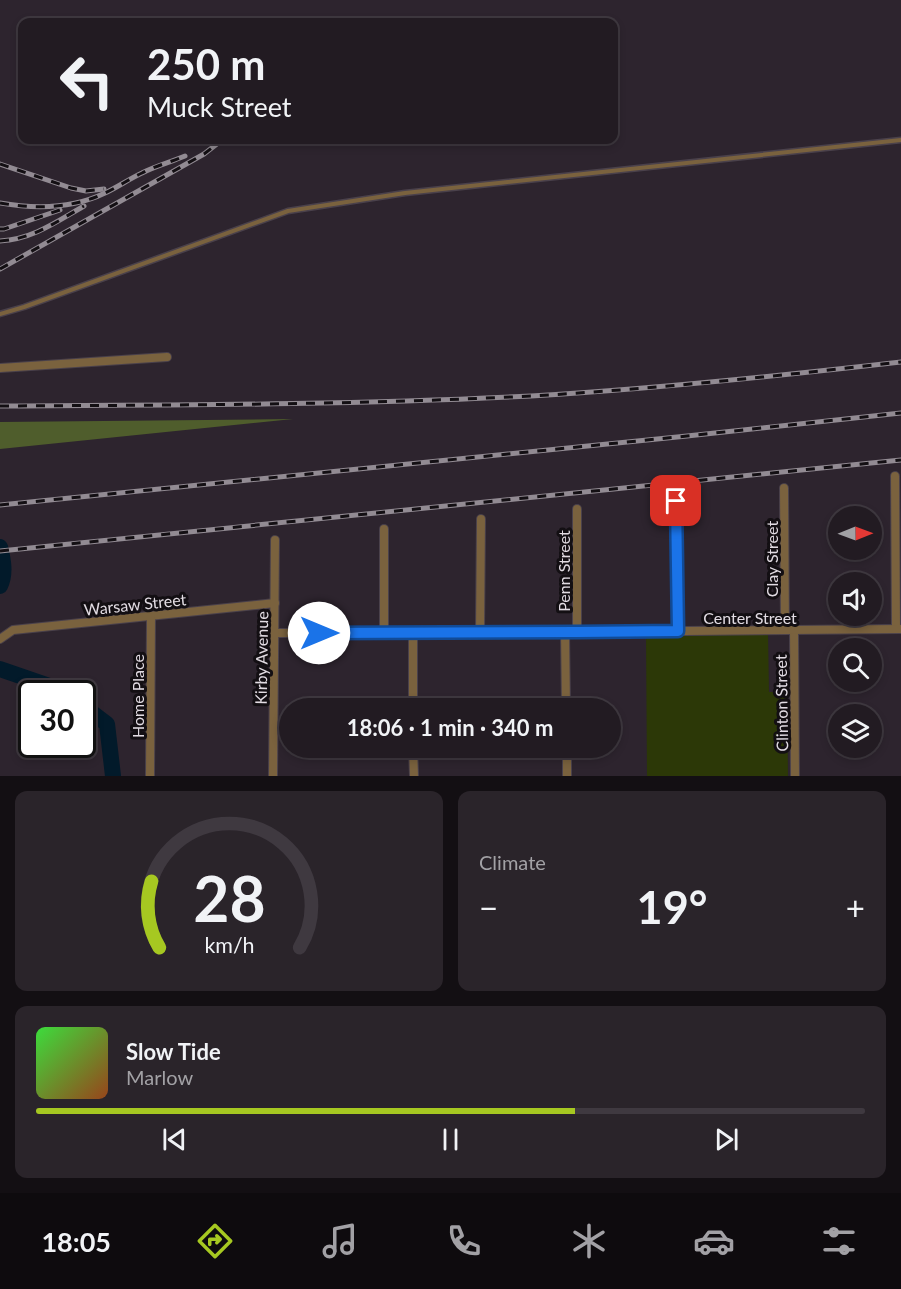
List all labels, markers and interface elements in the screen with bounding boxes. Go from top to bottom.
text: 250 m [147,39,265,89]
icon: left [48,42,126,120]
text: Muck Street [147,90,292,123]
pin [650,475,701,526]
icon: arrive [659,484,692,517]
north arrow [828,506,882,560]
map controls [828,506,882,758]
street label: Clay Street [762,521,781,597]
street label: Penn Street [554,530,573,612]
button: sound [828,572,882,626]
street label: Warsaw Street [83,589,187,619]
position arrow [287,601,351,665]
street label: Center Street [703,608,797,627]
street label: Kirby Avenue [251,611,271,705]
button: search [828,638,882,692]
street label: Home Place [128,654,147,738]
street label: Clinton Street [771,654,791,752]
speed limit sign: 30 [18,680,96,758]
button: layers [828,704,882,758]
text: 18:06 · 1 min · 340 m [347,714,553,741]
text: Climate [479,850,546,874]
text: 28 [193,860,265,935]
text: 19° [637,880,707,934]
text: − [479,887,498,927]
text: + [846,887,865,927]
text: km/h [204,932,254,958]
text: Slow Tide [126,1038,221,1065]
text: Marlow [126,1065,193,1089]
icon: previous [158,1123,191,1156]
icon: pause [434,1123,467,1156]
icon: next [710,1123,743,1156]
icon: directions [194,1220,236,1262]
icon: music [319,1220,361,1262]
icon: phone [443,1220,485,1262]
icon: climate [568,1220,610,1262]
icon: car [693,1220,735,1262]
icon: filters [818,1220,860,1262]
text: 18:05 [41,1225,111,1258]

